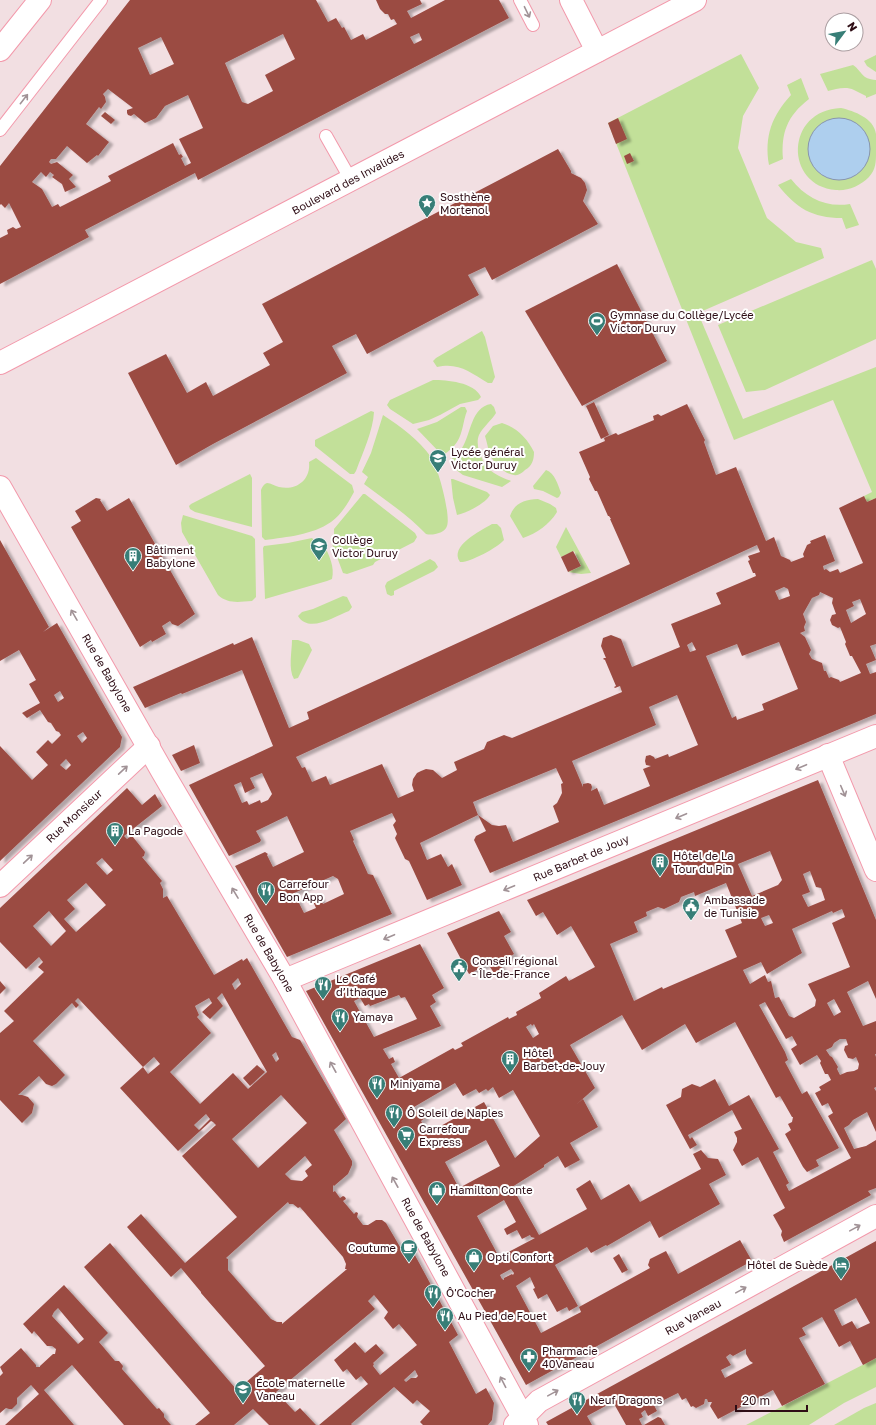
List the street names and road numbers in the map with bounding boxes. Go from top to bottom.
street label: Boulevard des Invalides [289,146,406,217]
street label: Rue de Babylone [80,631,135,714]
street label: Rue Monsieur [43,786,105,845]
street label: Rue Barbet de Jouy [531,832,631,884]
street label: Rue de Babylone [242,911,297,994]
street label: Rue de Babylone [399,1195,454,1279]
street label: Rue Vaneau [662,1296,723,1337]

